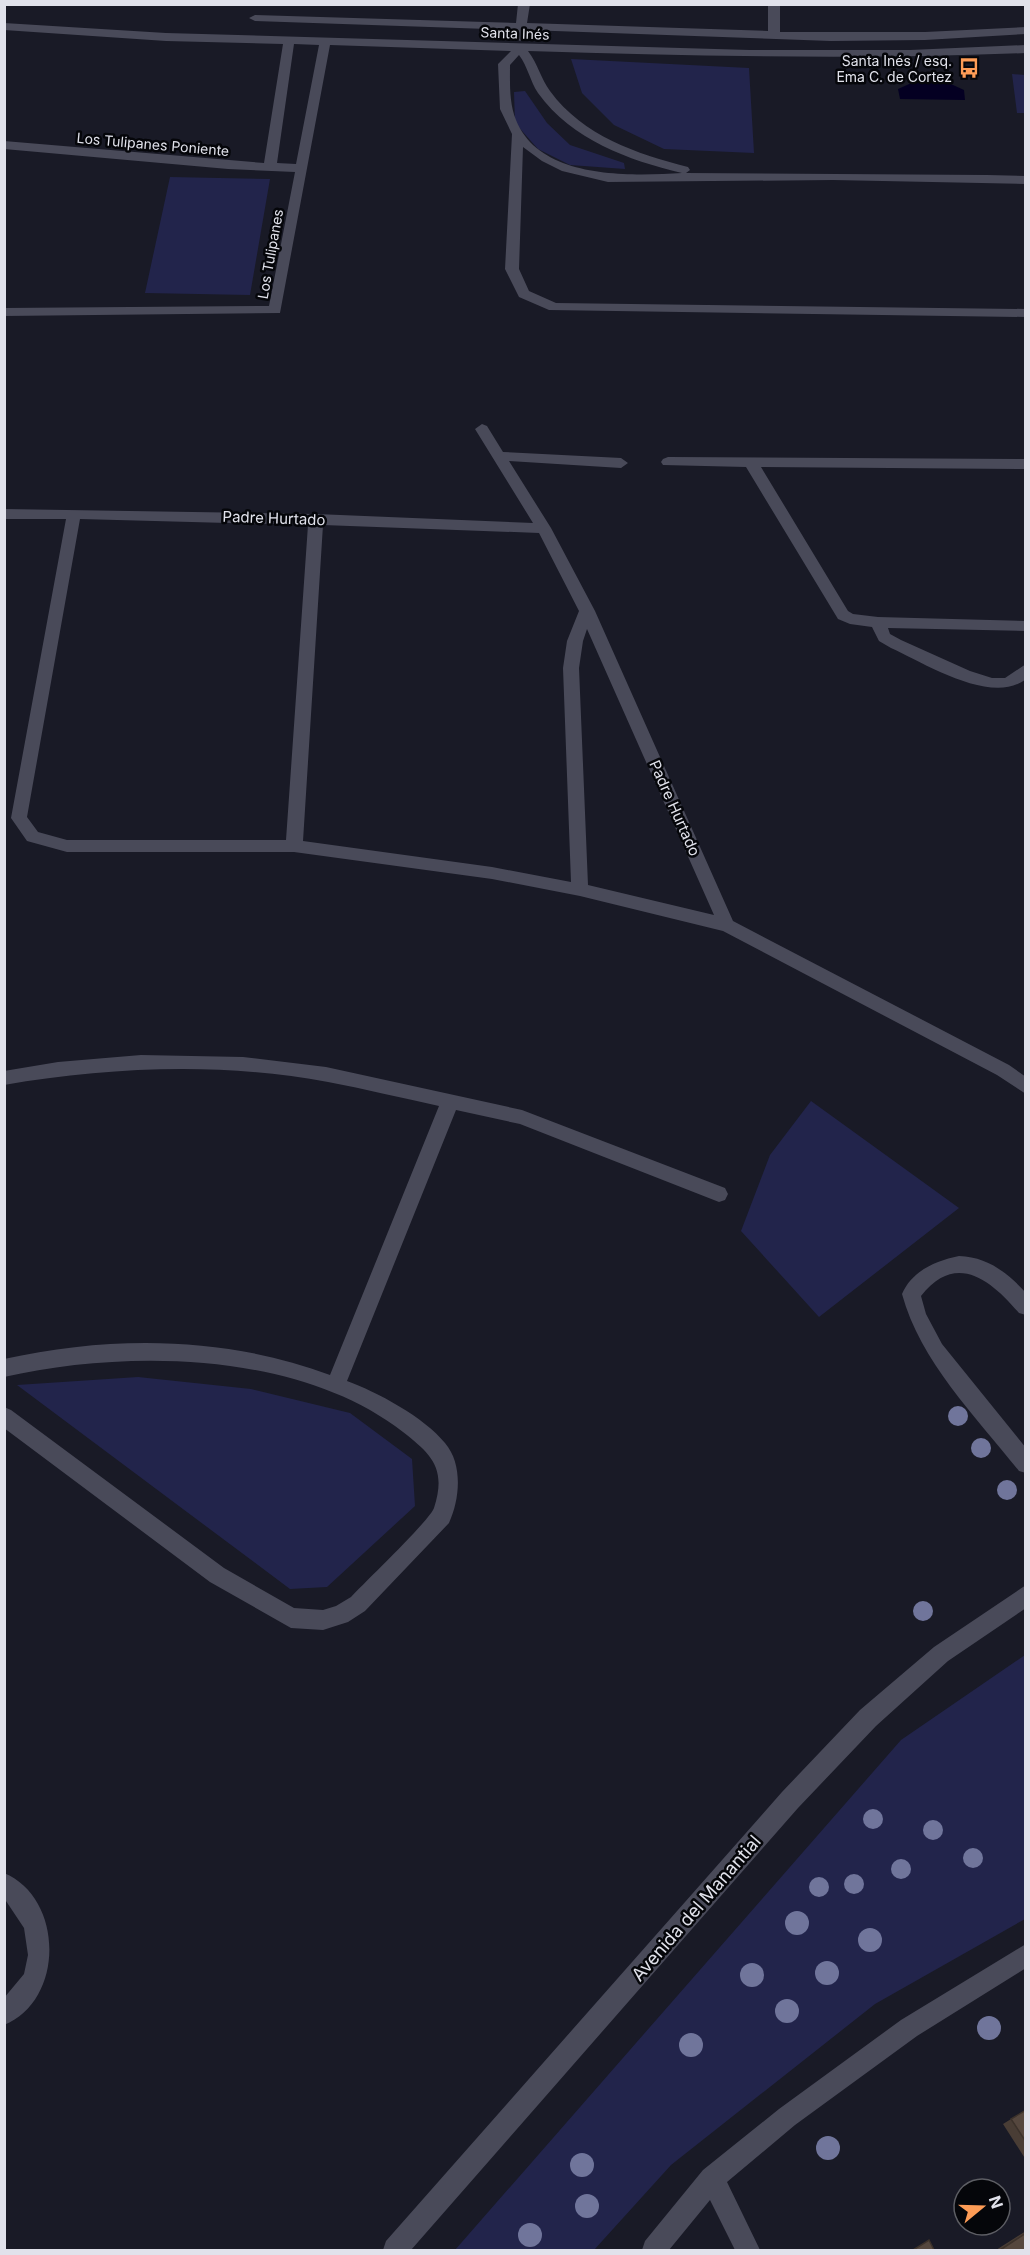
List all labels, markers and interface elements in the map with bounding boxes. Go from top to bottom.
street label: Santa Inés [480,23,550,43]
place label: Santa Inés / esq. Ema C. de Cortez [836,52,952,85]
bus stop icon: Santa Inés / esq. Ema C. de Cortez [957,56,981,80]
street label: Los Tulipanes Poniente [76,129,230,159]
street label: Los Tulipanes [254,208,286,300]
street label: Padre Hurtado [222,507,326,529]
street label: Padre Hurtado [645,757,705,859]
street label: Avenida del Manantial [627,1831,765,1985]
north arrow [952,2177,1012,2237]
text: N [985,2193,1008,2211]

